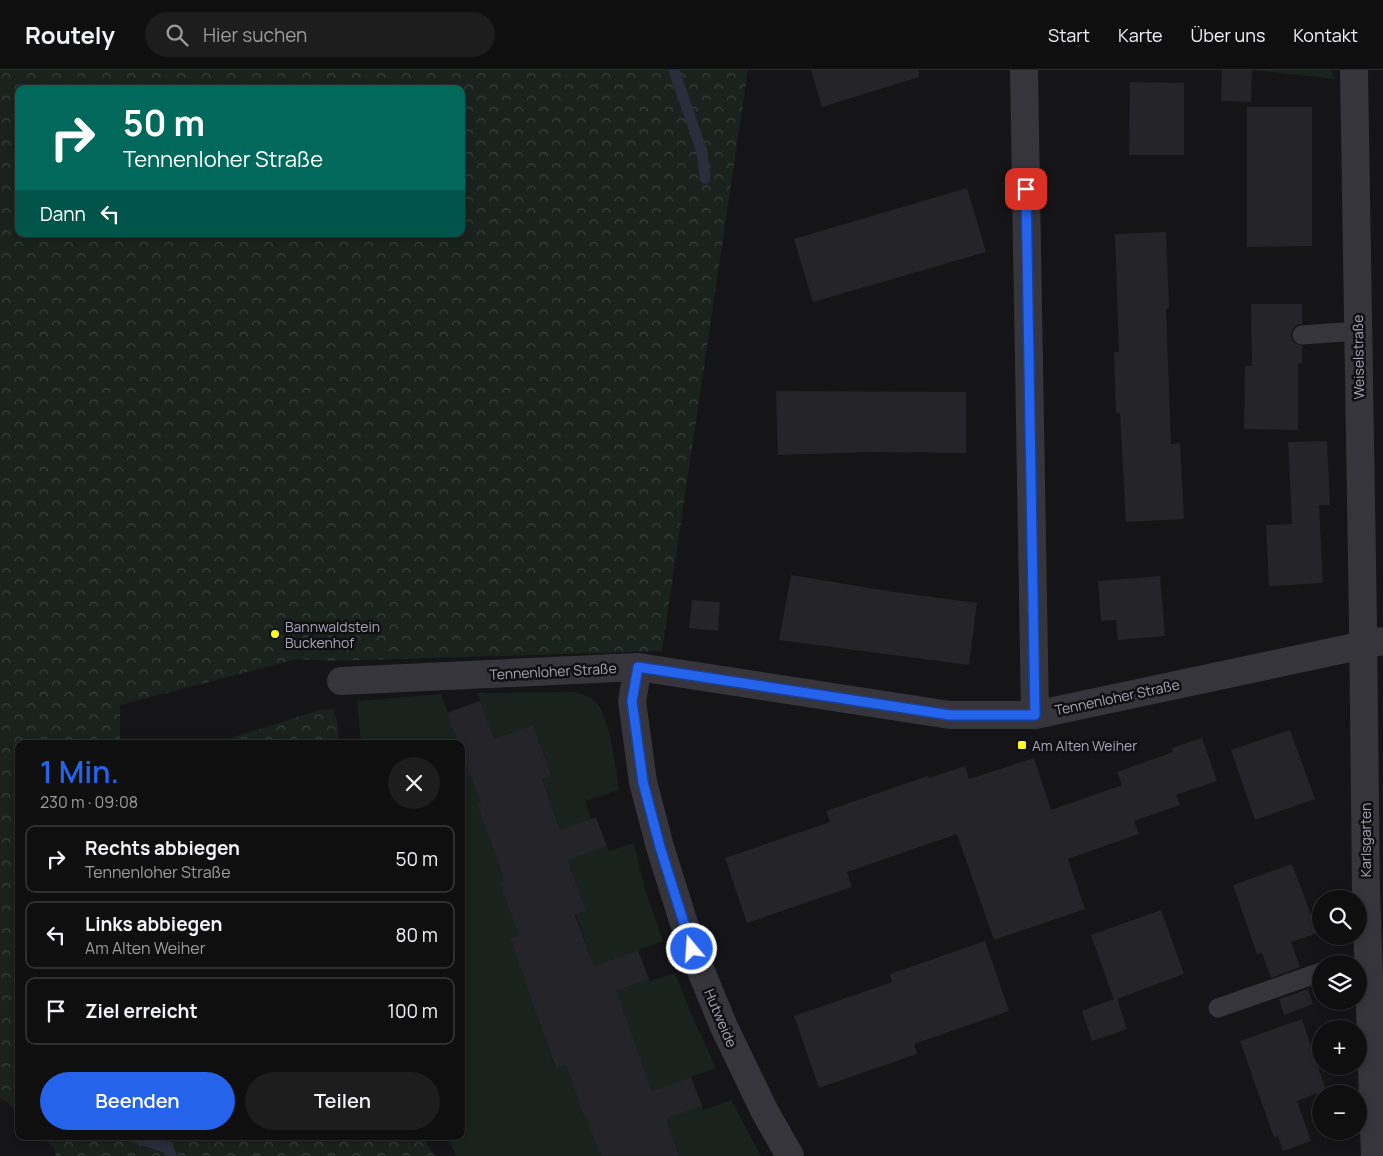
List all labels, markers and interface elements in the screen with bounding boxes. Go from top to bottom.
search box [145,12,495,57]
text: Routely [25,18,115,51]
icon: search [163,21,191,49]
text: Hier suchen [203,22,307,48]
text: Start [1048,23,1090,47]
text: Karte [1118,23,1163,47]
text: Über uns [1191,23,1265,47]
text: Kontakt [1293,23,1358,47]
text: 50 m [123,99,205,147]
icon: right [40,105,105,170]
text: Tennenloher Straße [123,144,323,174]
pin [1005,168,1047,210]
icon: arrive [1012,175,1040,203]
icon: left [96,200,124,228]
text: Dann [40,201,86,227]
street label: Weiselstraße [1348,315,1368,399]
place label: Bannwaldstein Buckenhof [285,617,380,652]
marker: Bannwaldstein Buckenhof [269,628,281,640]
street label: Tennenloher Straße [489,658,617,684]
street label: Tennenloher Straße [1053,674,1181,720]
place label: Am Alten Weiher [1032,736,1137,755]
marker: Am Alten Weiher [1016,739,1028,751]
text: 1 Min. [40,751,119,792]
button: close [388,757,440,809]
text: 230 m · 09:08 [40,791,138,813]
street label: Karlsgarten [1356,803,1375,877]
text: Rechts abbiegen [85,835,240,861]
icon: right [42,845,70,873]
text: 50 m [396,846,438,872]
text: Tennenloher Straße [85,861,231,883]
map controls [1312,890,1367,1140]
button: search [1312,890,1367,945]
text: Links abbiegen [85,911,222,937]
icon: left [42,921,70,949]
text: 80 m [395,922,438,948]
position arrow [665,922,717,974]
text: Am Alten Weiher [85,937,205,959]
button: layers [1312,955,1367,1010]
street label: Hutweide [700,986,742,1050]
icon: arrive [42,997,70,1025]
text: Ziel erreicht [85,998,198,1024]
text: 100 m [387,998,438,1024]
button: + [1312,1020,1367,1075]
button: Beenden [40,1072,235,1130]
button: Teilen [245,1072,440,1130]
button: − [1312,1085,1367,1140]

